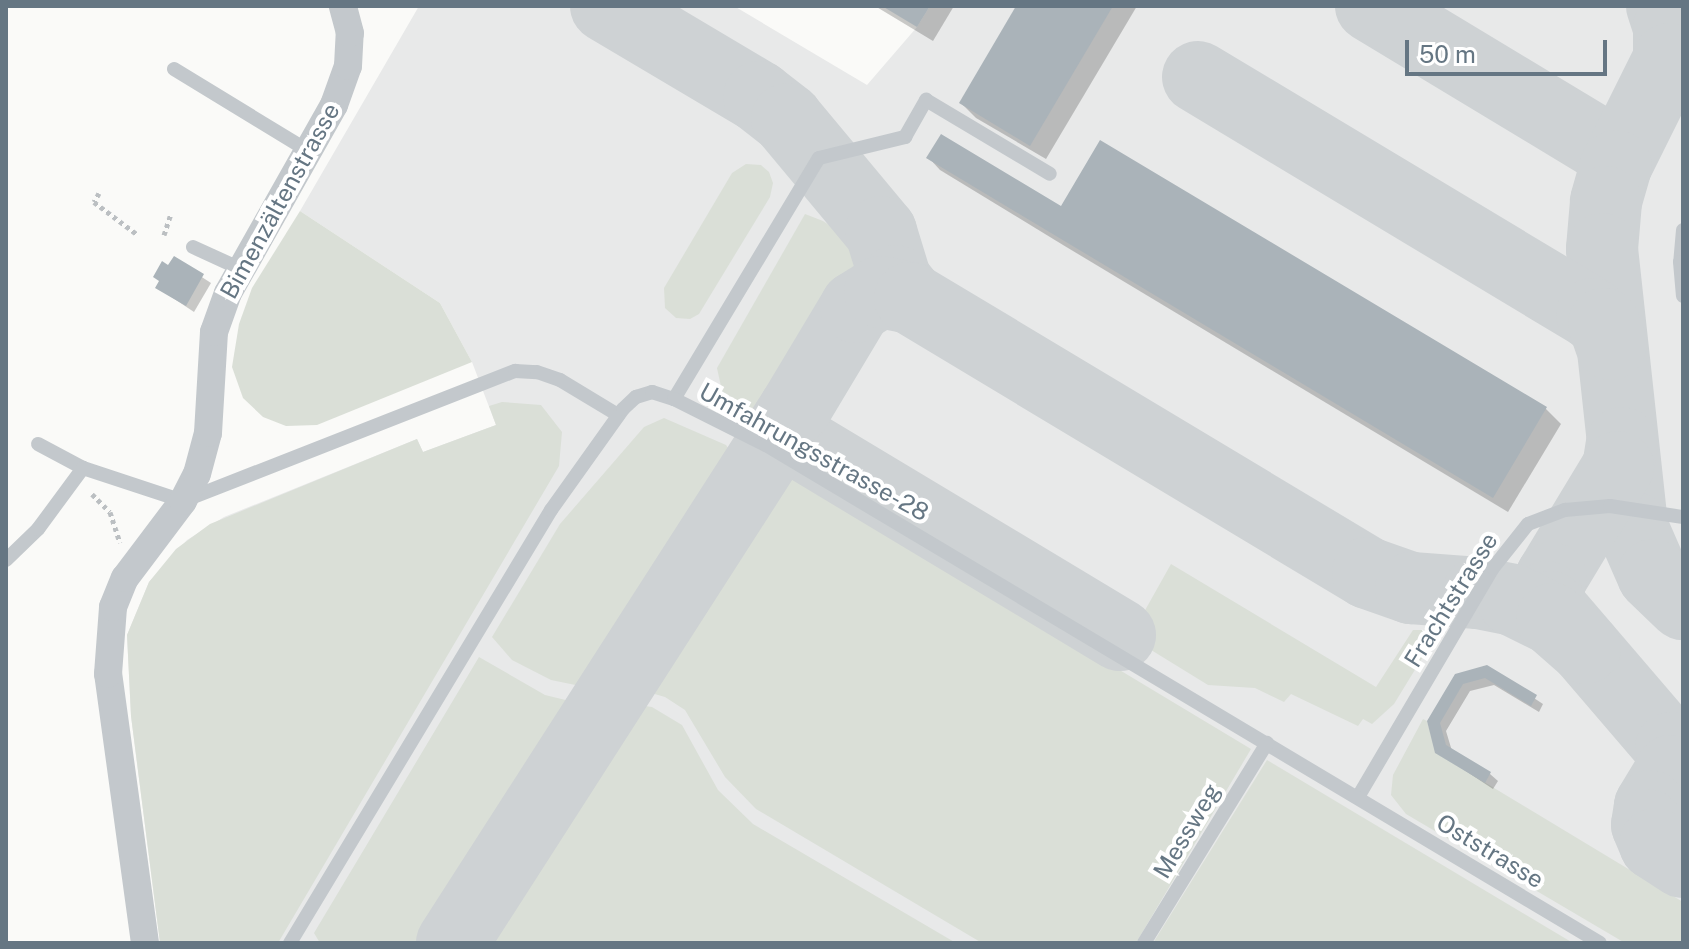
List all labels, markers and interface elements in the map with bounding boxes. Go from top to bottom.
scale bar [1409,24,1611,74]
text: 50 m [1419,40,1476,68]
street label: Bimenzältenstrasse [214,98,346,304]
street label: Umfahrungsstrasse-28 [694,377,934,527]
street label: Frachtstrasse [1398,527,1504,673]
street label: Messweg [1147,778,1227,884]
street label: Oststrasse [1431,808,1549,894]

